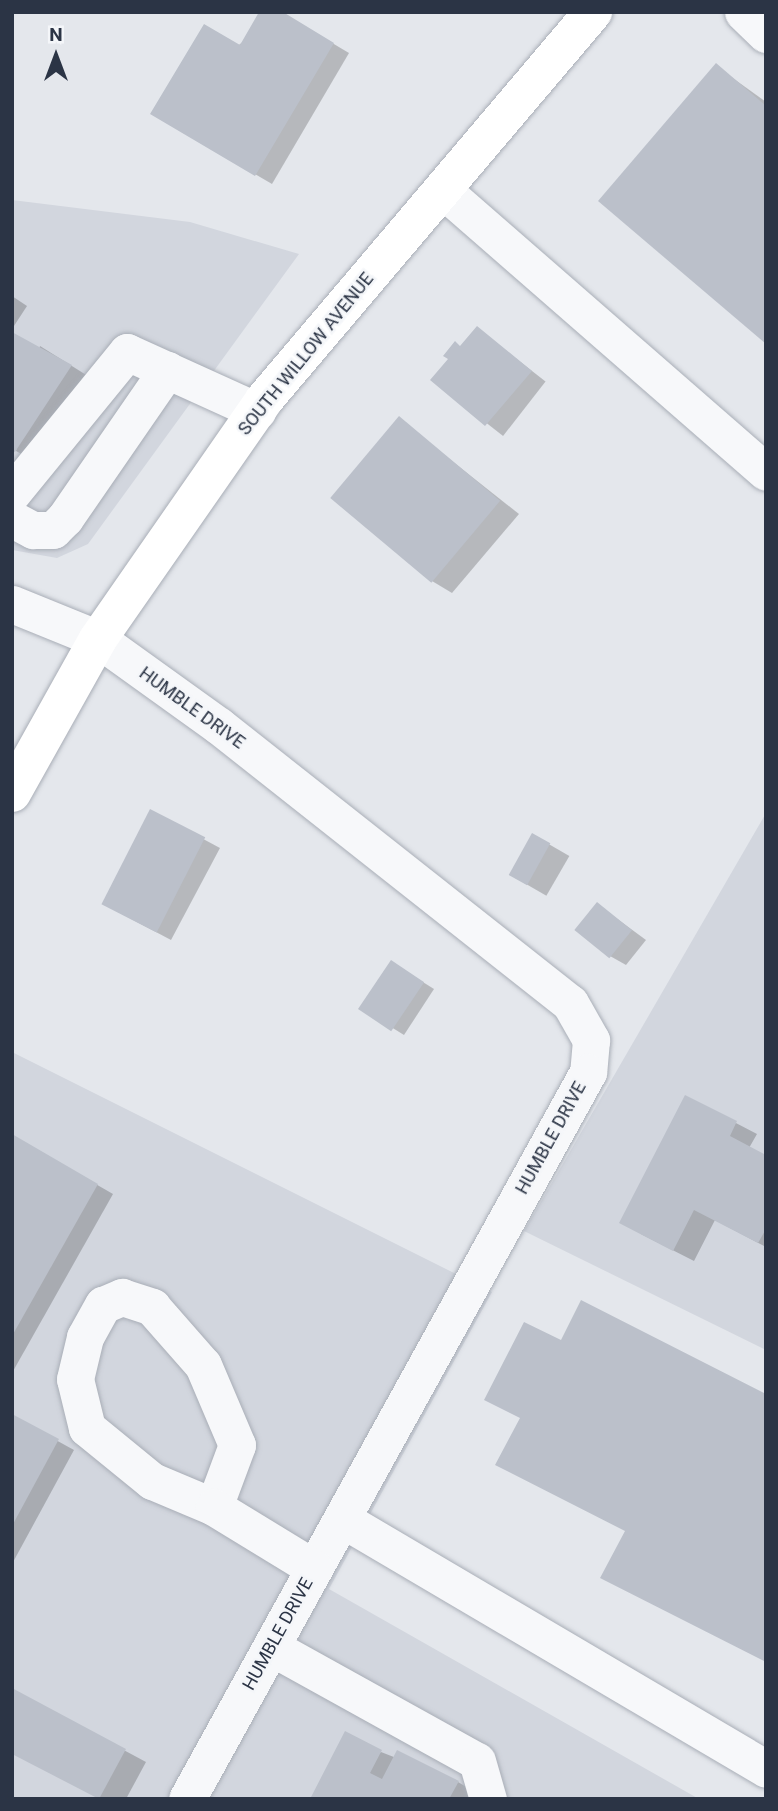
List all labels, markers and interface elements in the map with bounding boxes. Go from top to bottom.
north arrow [21,21,91,91]
text: N [49,23,63,46]
street label: SOUTH WILLOW AVENUE [234,268,378,440]
street label: HUMBLE DRIVE [135,662,249,754]
street label: HUMBLE DRIVE [511,1078,591,1198]
street label: HUMBLE DRIVE [238,1574,318,1694]

